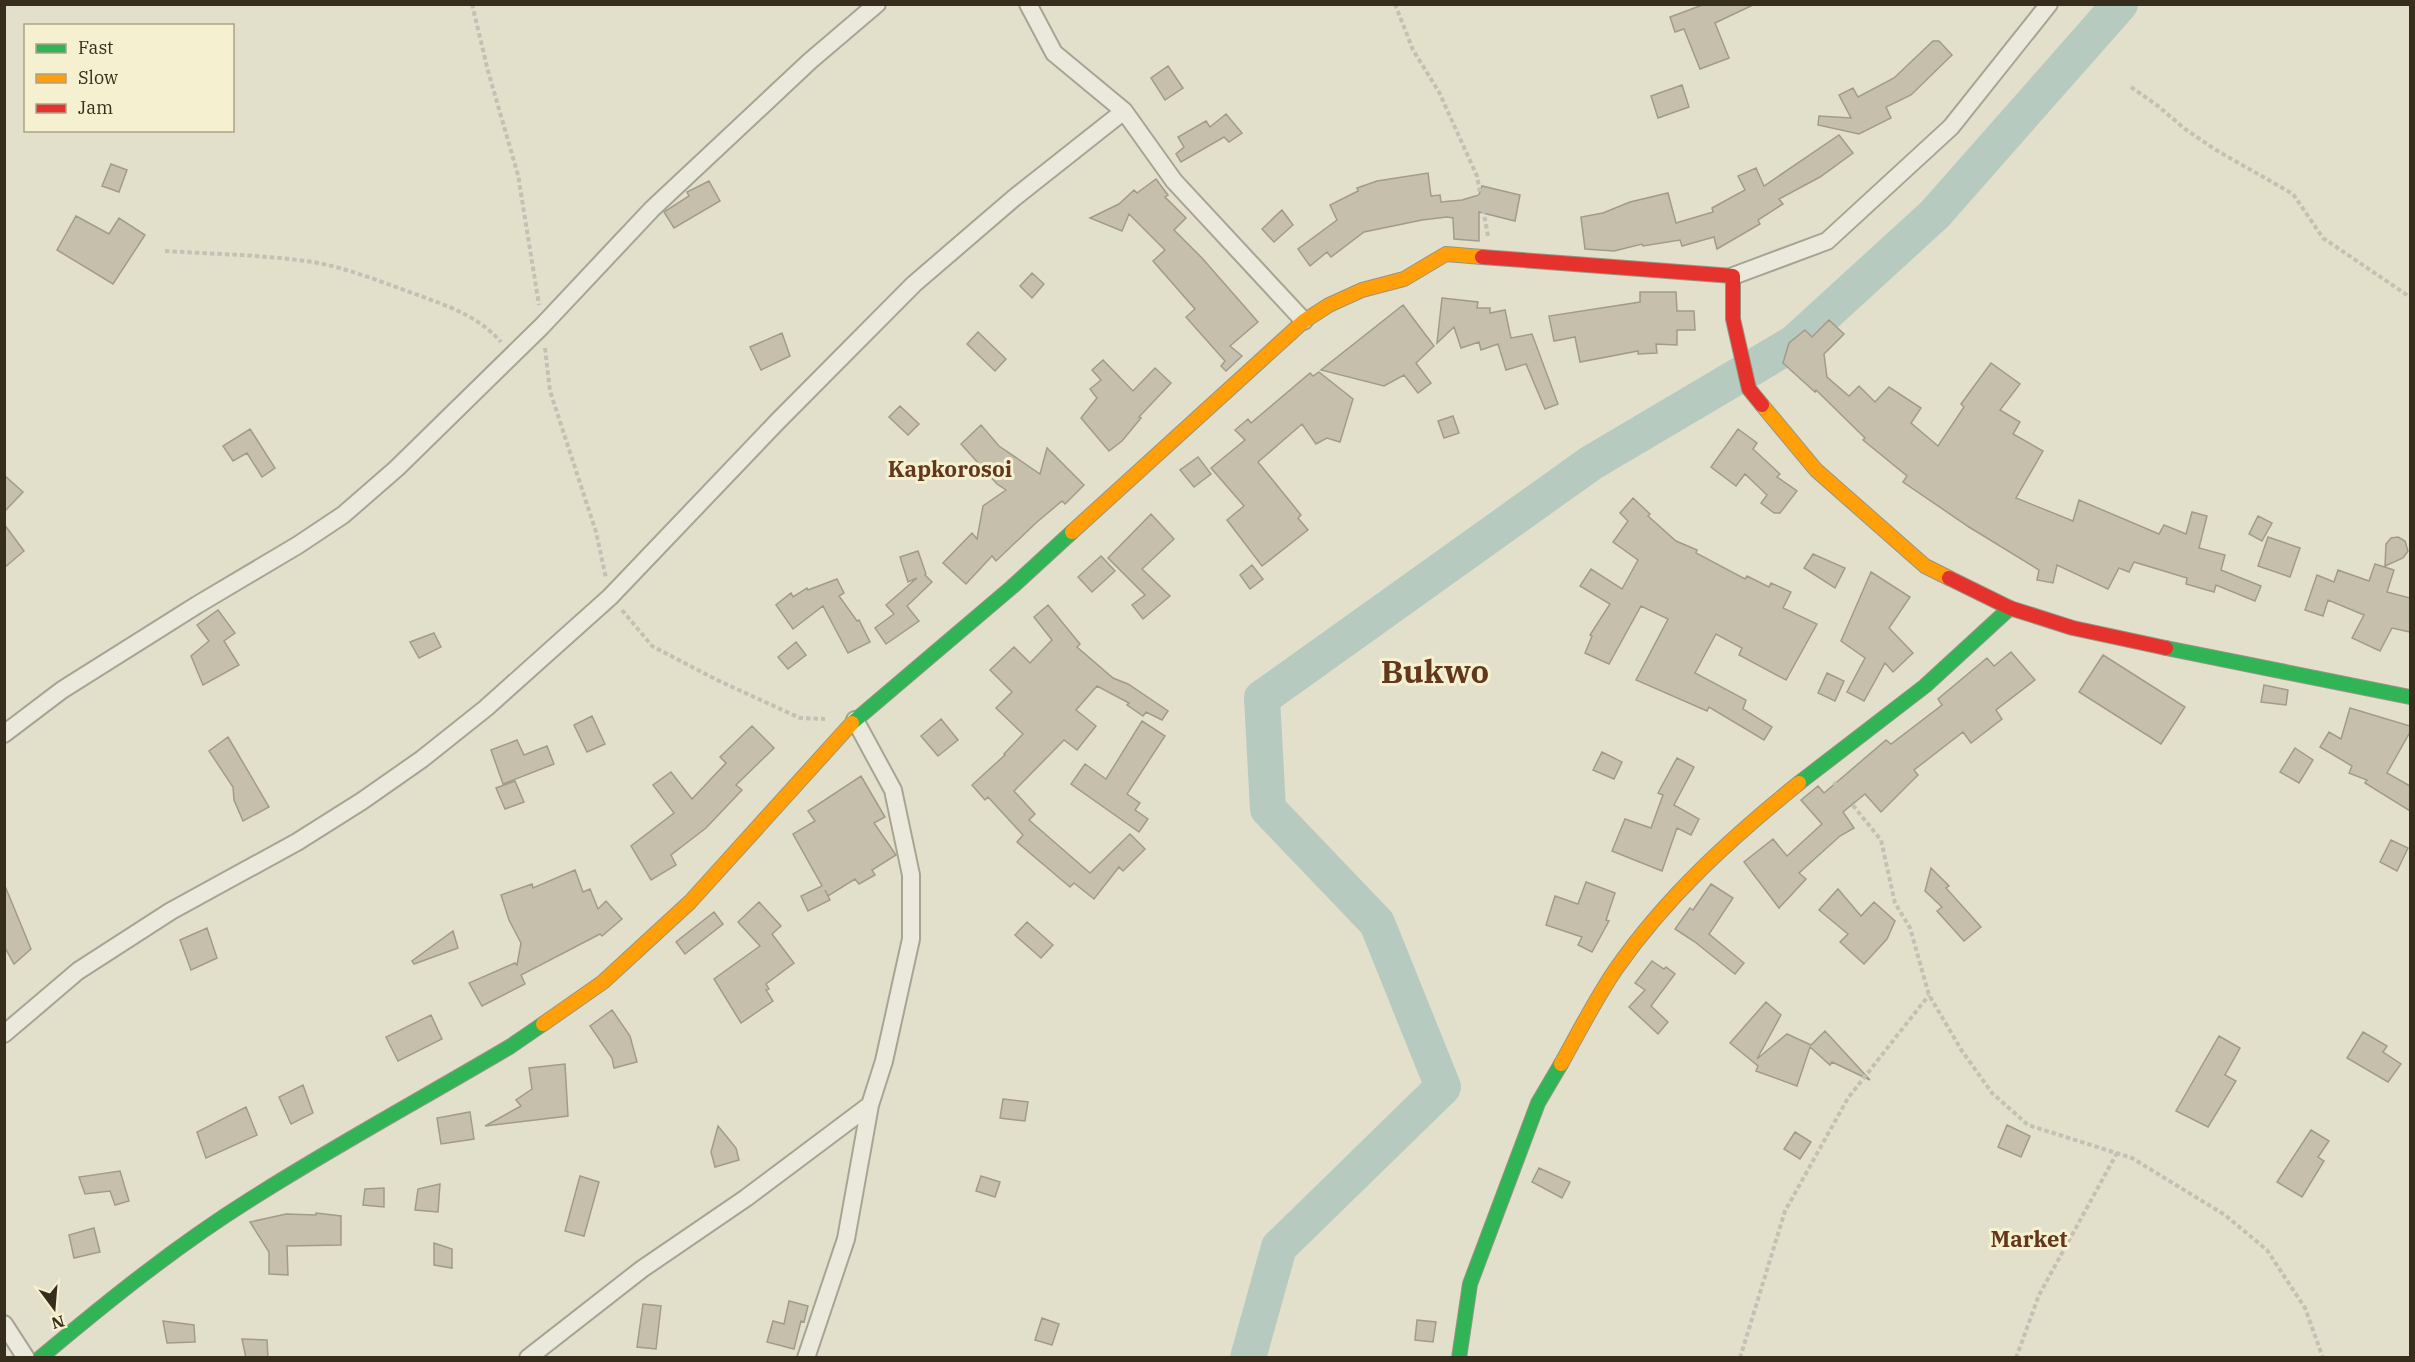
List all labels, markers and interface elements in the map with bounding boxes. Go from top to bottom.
legend [24,24,234,132]
text: Fast [78,36,113,59]
text: Slow [78,66,118,89]
text: Jam [78,96,113,119]
district label: Kapkorosoi [888,454,1012,483]
district label: Bukwo [1381,650,1489,692]
district label: Market [1990,1224,2068,1253]
north arrow [24,1278,84,1338]
text: N [49,1311,67,1334]

